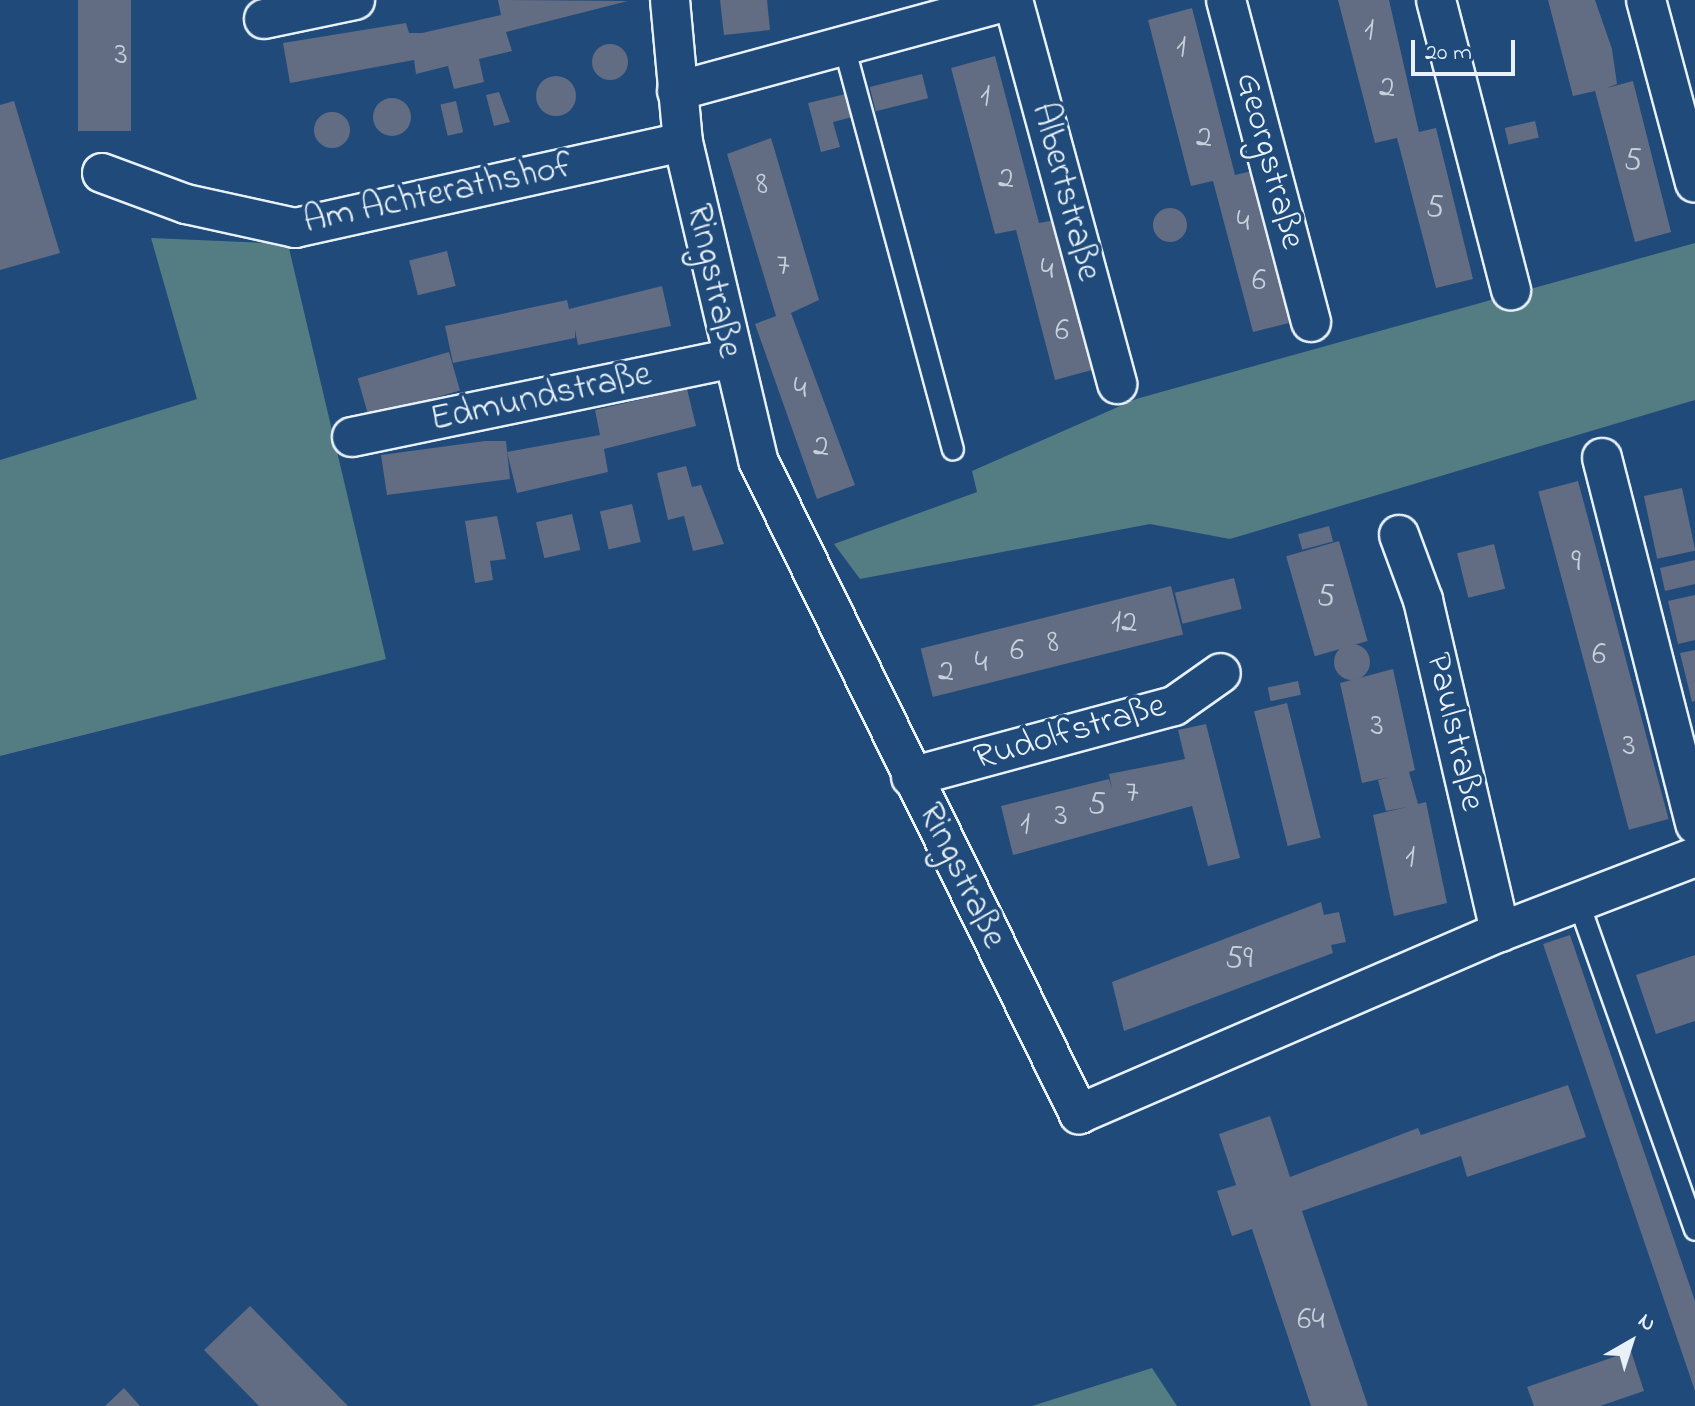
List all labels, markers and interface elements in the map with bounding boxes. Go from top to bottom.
house number: 1 [1364,13,1374,51]
scale bar [1415,24,1519,74]
house number: 1 [1176,30,1186,68]
text: 20 m [1425,36,1472,71]
house number: 3 [114,37,128,75]
street label: Georgstraße [1225,68,1313,254]
house number: 2 [1379,70,1395,108]
house number: 1 [980,79,990,117]
street label: Albertstraße [1021,98,1109,286]
house number: 2 [1196,120,1212,158]
house number: 5 [1624,143,1642,181]
street label: Am Achterathshof [300,145,576,245]
house number: 2 [998,161,1014,199]
house number: 8 [756,167,768,205]
house number: 5 [1426,190,1444,228]
street label: Ringstraße [676,200,750,362]
house number: 4 [1236,204,1250,242]
house number: 7 [776,248,790,286]
house number: 4 [1040,252,1054,290]
house number: 6 [1252,263,1266,301]
house number: 6 [1055,313,1069,351]
street label: Edmundstraße [427,354,655,442]
house number: 4 [793,371,807,409]
house number: 2 [813,429,829,467]
house number: 9 [1571,544,1581,582]
house number: 5 [1317,579,1335,617]
house number: 12 [1111,605,1137,643]
house number: 8 [1047,625,1059,663]
house number: 6 [1010,633,1024,671]
house number: 6 [1592,637,1606,675]
house number: 4 [974,645,988,683]
street label: Paulstraße [1415,649,1493,815]
house number: 2 [938,654,954,692]
street label: Rudolfstraße [969,685,1171,781]
house number: 3 [1370,708,1384,746]
house number: 3 [1622,728,1636,766]
house number: 7 [1125,775,1139,813]
house number: 5 [1088,787,1106,825]
street label: Ringstraße [907,796,1015,956]
house number: 3 [1054,798,1068,836]
house number: 1 [1020,807,1030,845]
house number: 1 [1405,840,1415,878]
house number: 59 [1225,941,1253,979]
house number: 64 [1297,1302,1325,1340]
north arrow [1591,1302,1671,1382]
text: N [1630,1306,1662,1340]

